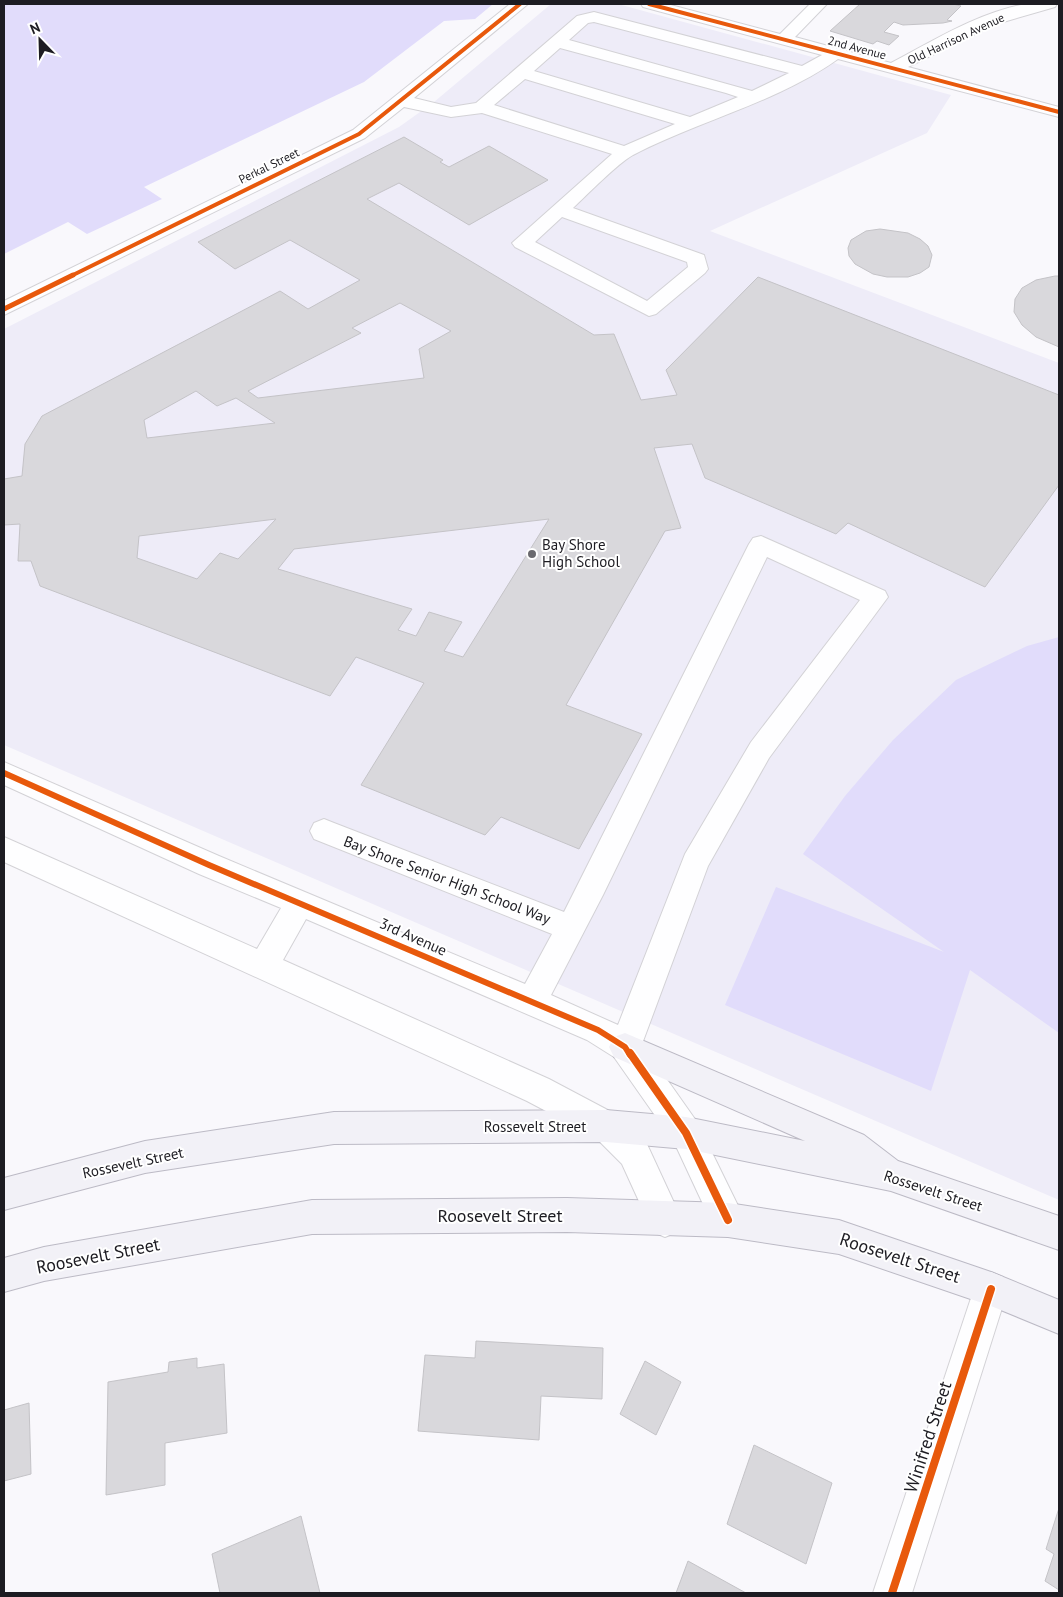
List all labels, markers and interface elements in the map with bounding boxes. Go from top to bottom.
street label: Old Harrison Avenue [905,10,1007,68]
north arrow [15,15,65,65]
text: N [27,18,43,38]
street label: 2nd Avenue [826,33,888,63]
street label: Perkal Street [236,144,302,187]
place label: Bay Shore High School [542,535,620,571]
marker: Bay Shore High School [526,548,538,560]
street label: Bay Shore Senior High School Way [341,831,553,928]
street label: 3rd Avenue [377,913,450,960]
street label: Rossevelt Street [484,1117,586,1136]
street label: Rossevelt Street [81,1143,185,1182]
street label: Rossevelt Street [881,1166,985,1215]
street label: Roosevelt Street [437,1204,563,1227]
street label: Roosevelt Street [837,1227,963,1288]
street label: Roosevelt Street [34,1232,162,1279]
street label: Winifred Street [899,1378,956,1496]

